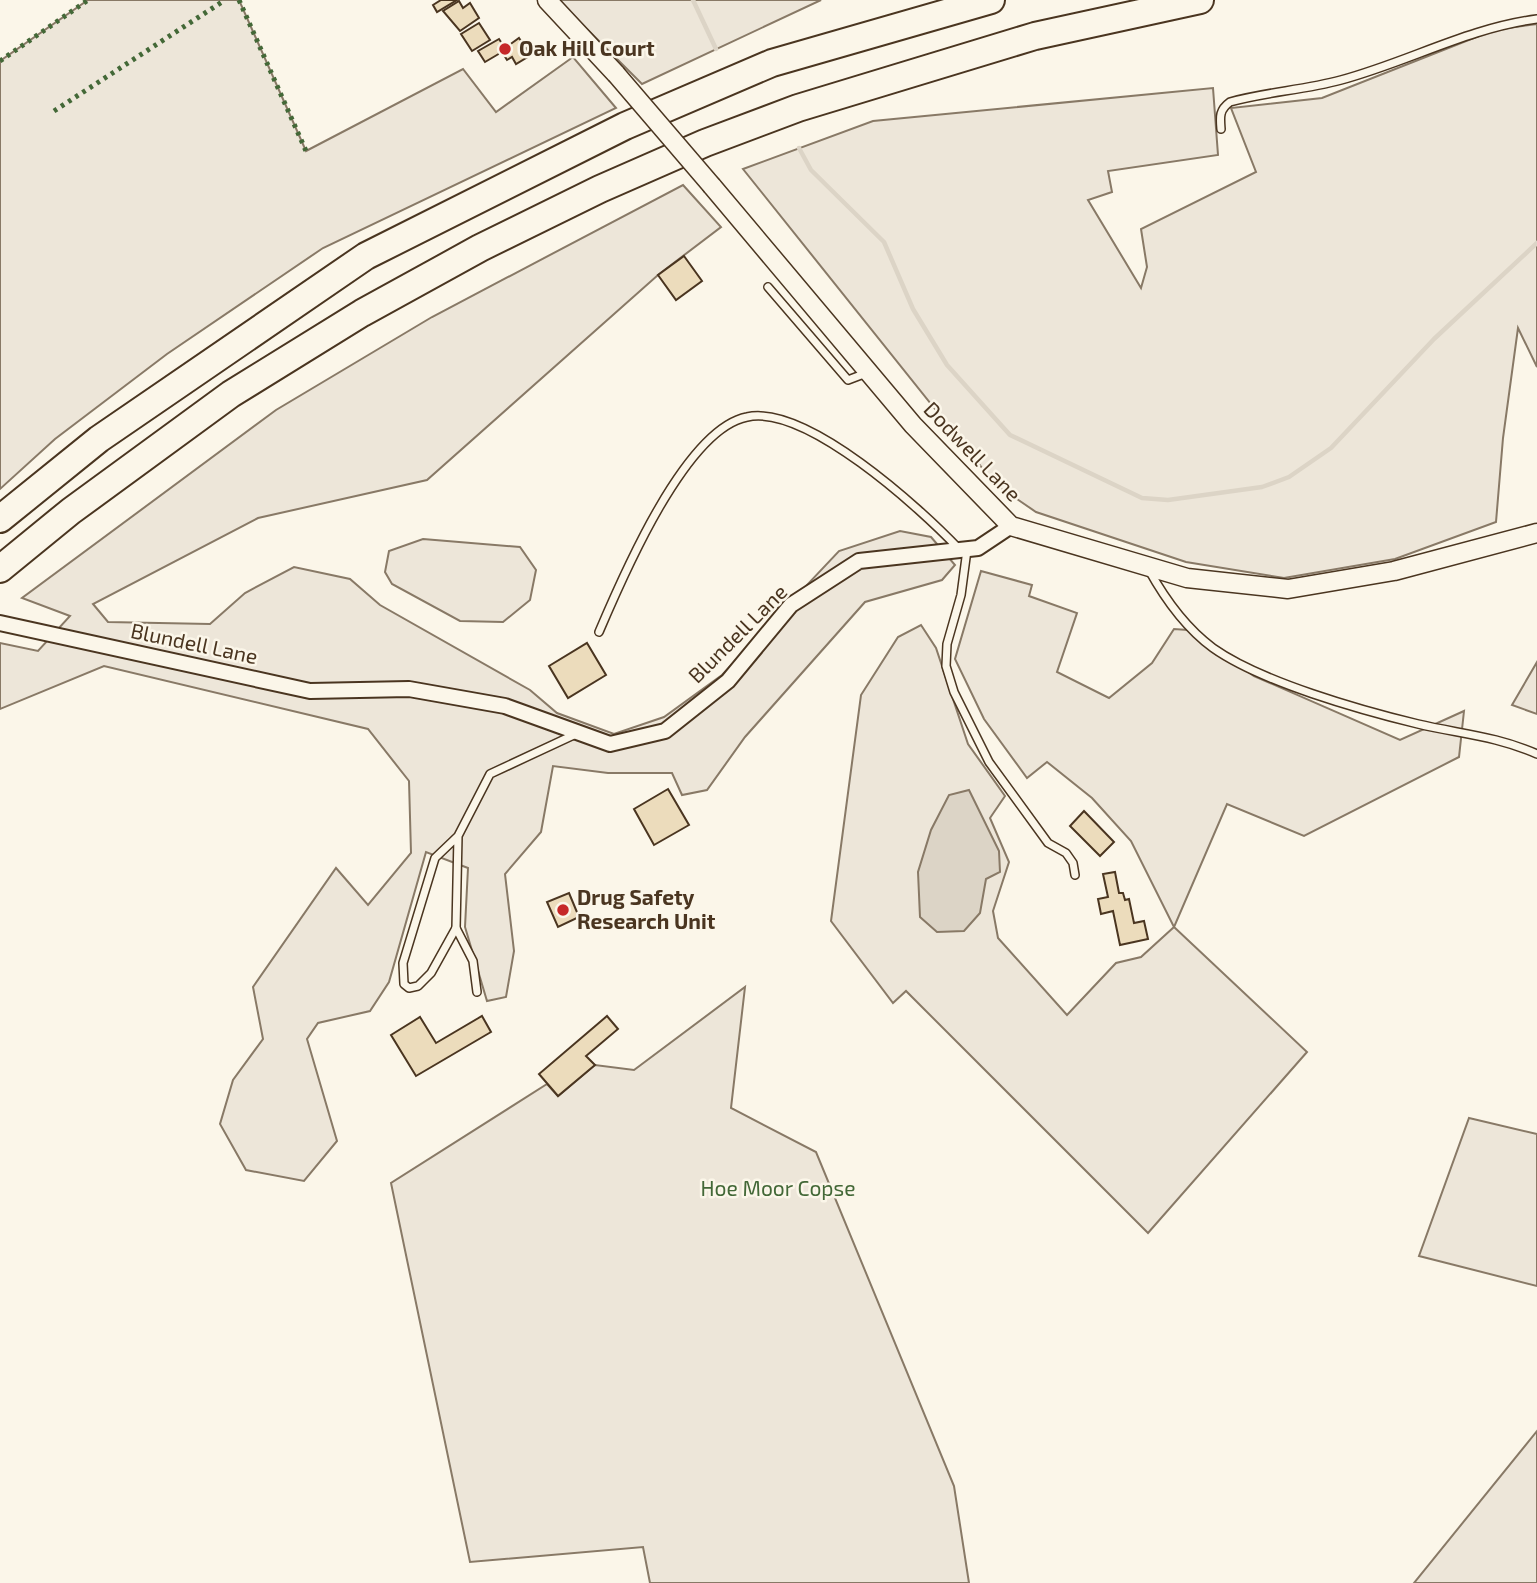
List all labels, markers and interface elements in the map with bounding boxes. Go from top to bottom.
place label: Oak Hill Court [519,35,655,60]
marker: Oak Hill Court [497,41,513,57]
street label: Dodwell Lane [919,396,1027,506]
street label: Blundell Lane [682,578,791,687]
street label: Blundell Lane [129,617,260,668]
place label: Drug Safety Research Unit [577,884,716,933]
marker: Drug Safety Research Unit [555,902,571,918]
park label: Hoe Moor Copse [701,1175,855,1200]

